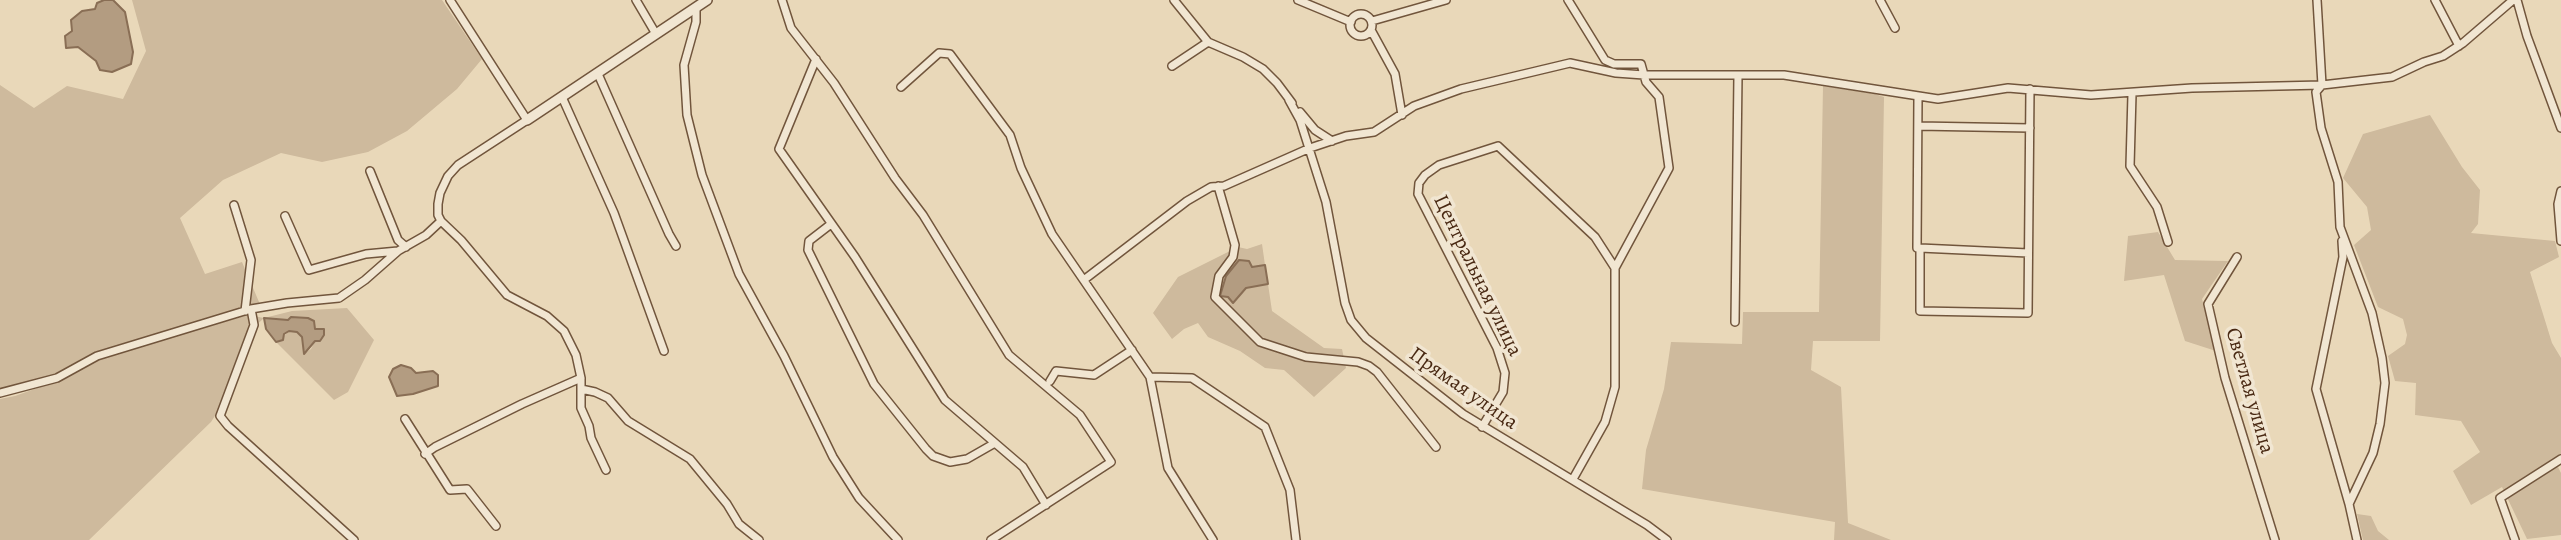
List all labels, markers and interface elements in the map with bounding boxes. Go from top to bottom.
street label: Центральная улица [1427,191,1527,361]
street label: Светлая улица [2219,325,2279,457]
street label: Прямая улица [1404,342,1522,436]

